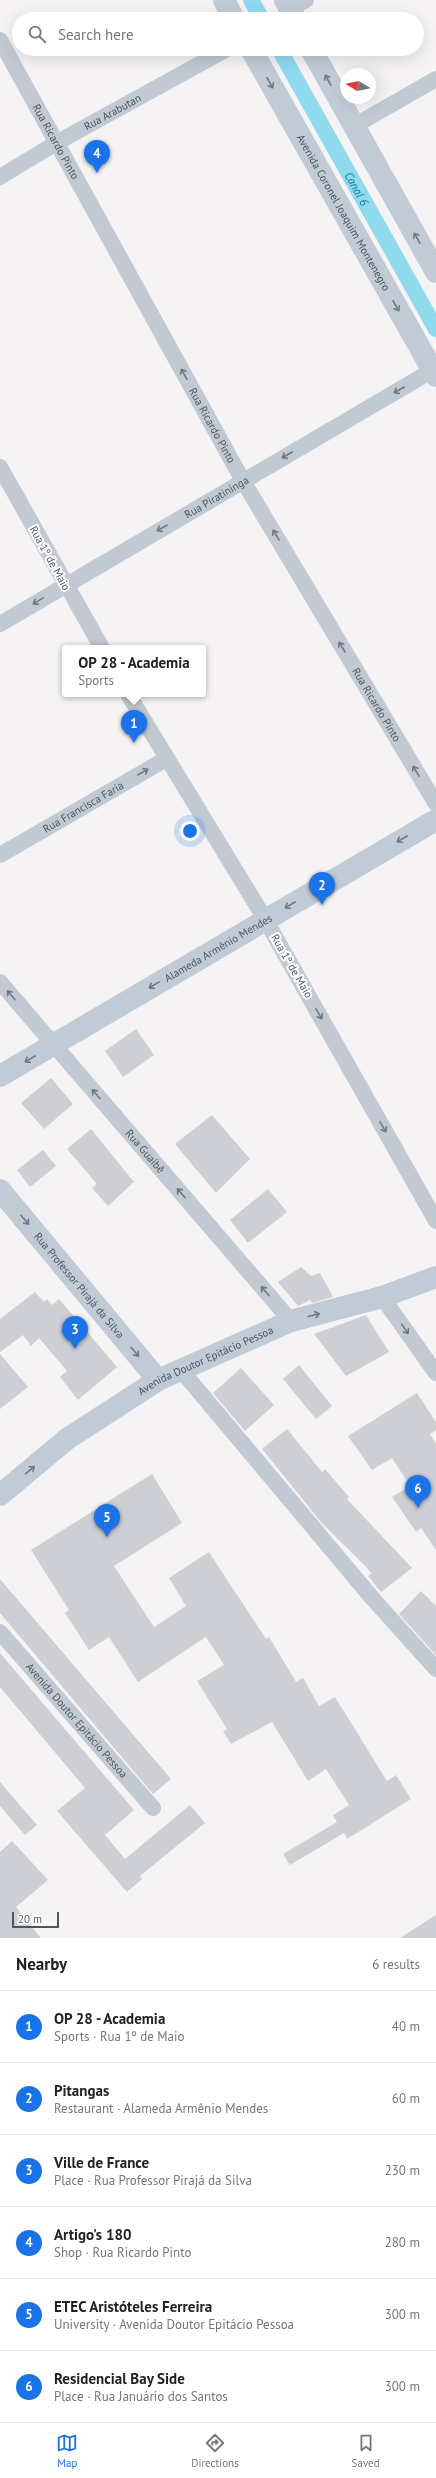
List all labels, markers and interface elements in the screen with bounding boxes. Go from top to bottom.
search box [12,12,424,56]
icon: search [26,23,48,45]
text: Search here [58,25,134,44]
north arrow [340,68,376,104]
one-way arrow [324,74,332,86]
one-way arrow [267,77,275,89]
street label: Rua Arabutan [81,91,144,133]
street label: Rua Ricardo Pinto [30,101,82,182]
street label: Avenida Coronel Joaquim Montenegro [294,132,393,293]
pin: 4 [84,140,110,173]
water label: Canal 6 [342,169,373,208]
one-way arrow [412,232,420,244]
one-way arrow [393,300,401,312]
one-way arrow [180,368,187,380]
street label: Rua Ricardo Pinto [186,385,239,466]
one-way arrow [393,386,405,394]
one-way arrow [281,452,293,460]
street label: Rua Piratininga [182,473,251,521]
street label: Rua 1º de Maio [27,523,74,593]
one-way arrow [156,524,168,532]
one-way arrow [272,530,280,541]
one-way arrow [33,597,44,605]
one-way arrow [338,641,346,653]
popup [62,645,206,697]
text: OP 28 - Academia [78,653,190,672]
street label: Rua Ricardo Pinto [349,665,404,744]
text: Sports [78,672,114,689]
pin: 1 [121,710,147,743]
one-way arrow [412,766,420,777]
one-way arrow [137,768,149,776]
street label: Rua Francisca Faria [40,778,126,836]
your location [180,821,200,841]
one-way arrow [396,836,408,844]
pin: 2 [309,872,335,905]
one-way arrow [284,901,296,909]
street label: Alameda Armênio Mendes [162,911,275,985]
street label: Rua 1º de Maio [268,932,316,1001]
one-way arrow [148,982,160,990]
one-way arrow [7,990,16,1000]
one-way arrow [315,1008,323,1020]
one-way arrow [24,1055,36,1063]
one-way arrow [91,1089,101,1099]
one-way arrow [379,1121,387,1133]
street label: Rua Guaíbê [123,1126,168,1176]
one-way arrow [176,1187,185,1198]
one-way arrow [20,1215,29,1225]
street label: Rua Professor Pirajá da Silva [31,1229,127,1341]
one-way arrow [261,1286,270,1297]
one-way arrow [307,1311,320,1318]
pin: 3 [62,1316,88,1349]
street label: Avenida Doutor Epitácio Pessoa [135,1323,275,1398]
one-way arrow [401,1323,409,1334]
one-way arrow [130,1347,139,1358]
one-way arrow [24,1465,35,1474]
pin: 6 [405,1475,431,1508]
pin: 5 [94,1504,120,1537]
street label: Avenida Doutor Epitácio Pessoa [23,1660,131,1781]
scale bar [12,1910,59,1929]
text: 20 m [18,1912,42,1926]
text: Nearby [16,1953,67,1975]
text: 6 results [372,1956,420,1973]
text: OP 28 - Academia [54,2009,165,2028]
text: 1 [25,2018,33,2035]
text: 40 m [392,2018,420,2035]
text: Sports · Rua 1º de Maio [54,2028,185,2045]
text: Pitangas [54,2081,109,2100]
text: 2 [25,2090,33,2107]
text: 60 m [392,2090,420,2107]
text: Restaurant · Alameda Armênio Mendes [54,2100,268,2117]
text: Ville de France [54,2153,149,2172]
text: 3 [25,2162,33,2179]
text: 230 m [385,2162,420,2179]
text: Place · Rua Professor Pirajá da Silva [54,2172,252,2189]
text: Artigo's 180 [54,2225,131,2244]
text: 4 [25,2234,33,2251]
text: 280 m [385,2234,420,2251]
text: Shop · Rua Ricardo Pinto [54,2244,191,2261]
text: ETEC Aristóteles Ferreira [54,2297,212,2316]
text: 5 [25,2306,33,2323]
text: 300 m [385,2306,420,2323]
text: University · Avenida Doutor Epitácio Pessoa [54,2316,294,2333]
text: Residencial Bay Side [54,2369,185,2388]
text: 6 [25,2378,33,2395]
text: 300 m [385,2378,420,2395]
text: Place · Rua Januário dos Santos [54,2388,228,2405]
tab: Map [56,2432,78,2470]
tab: Directions [191,2432,239,2470]
tab: Saved [352,2432,380,2470]

